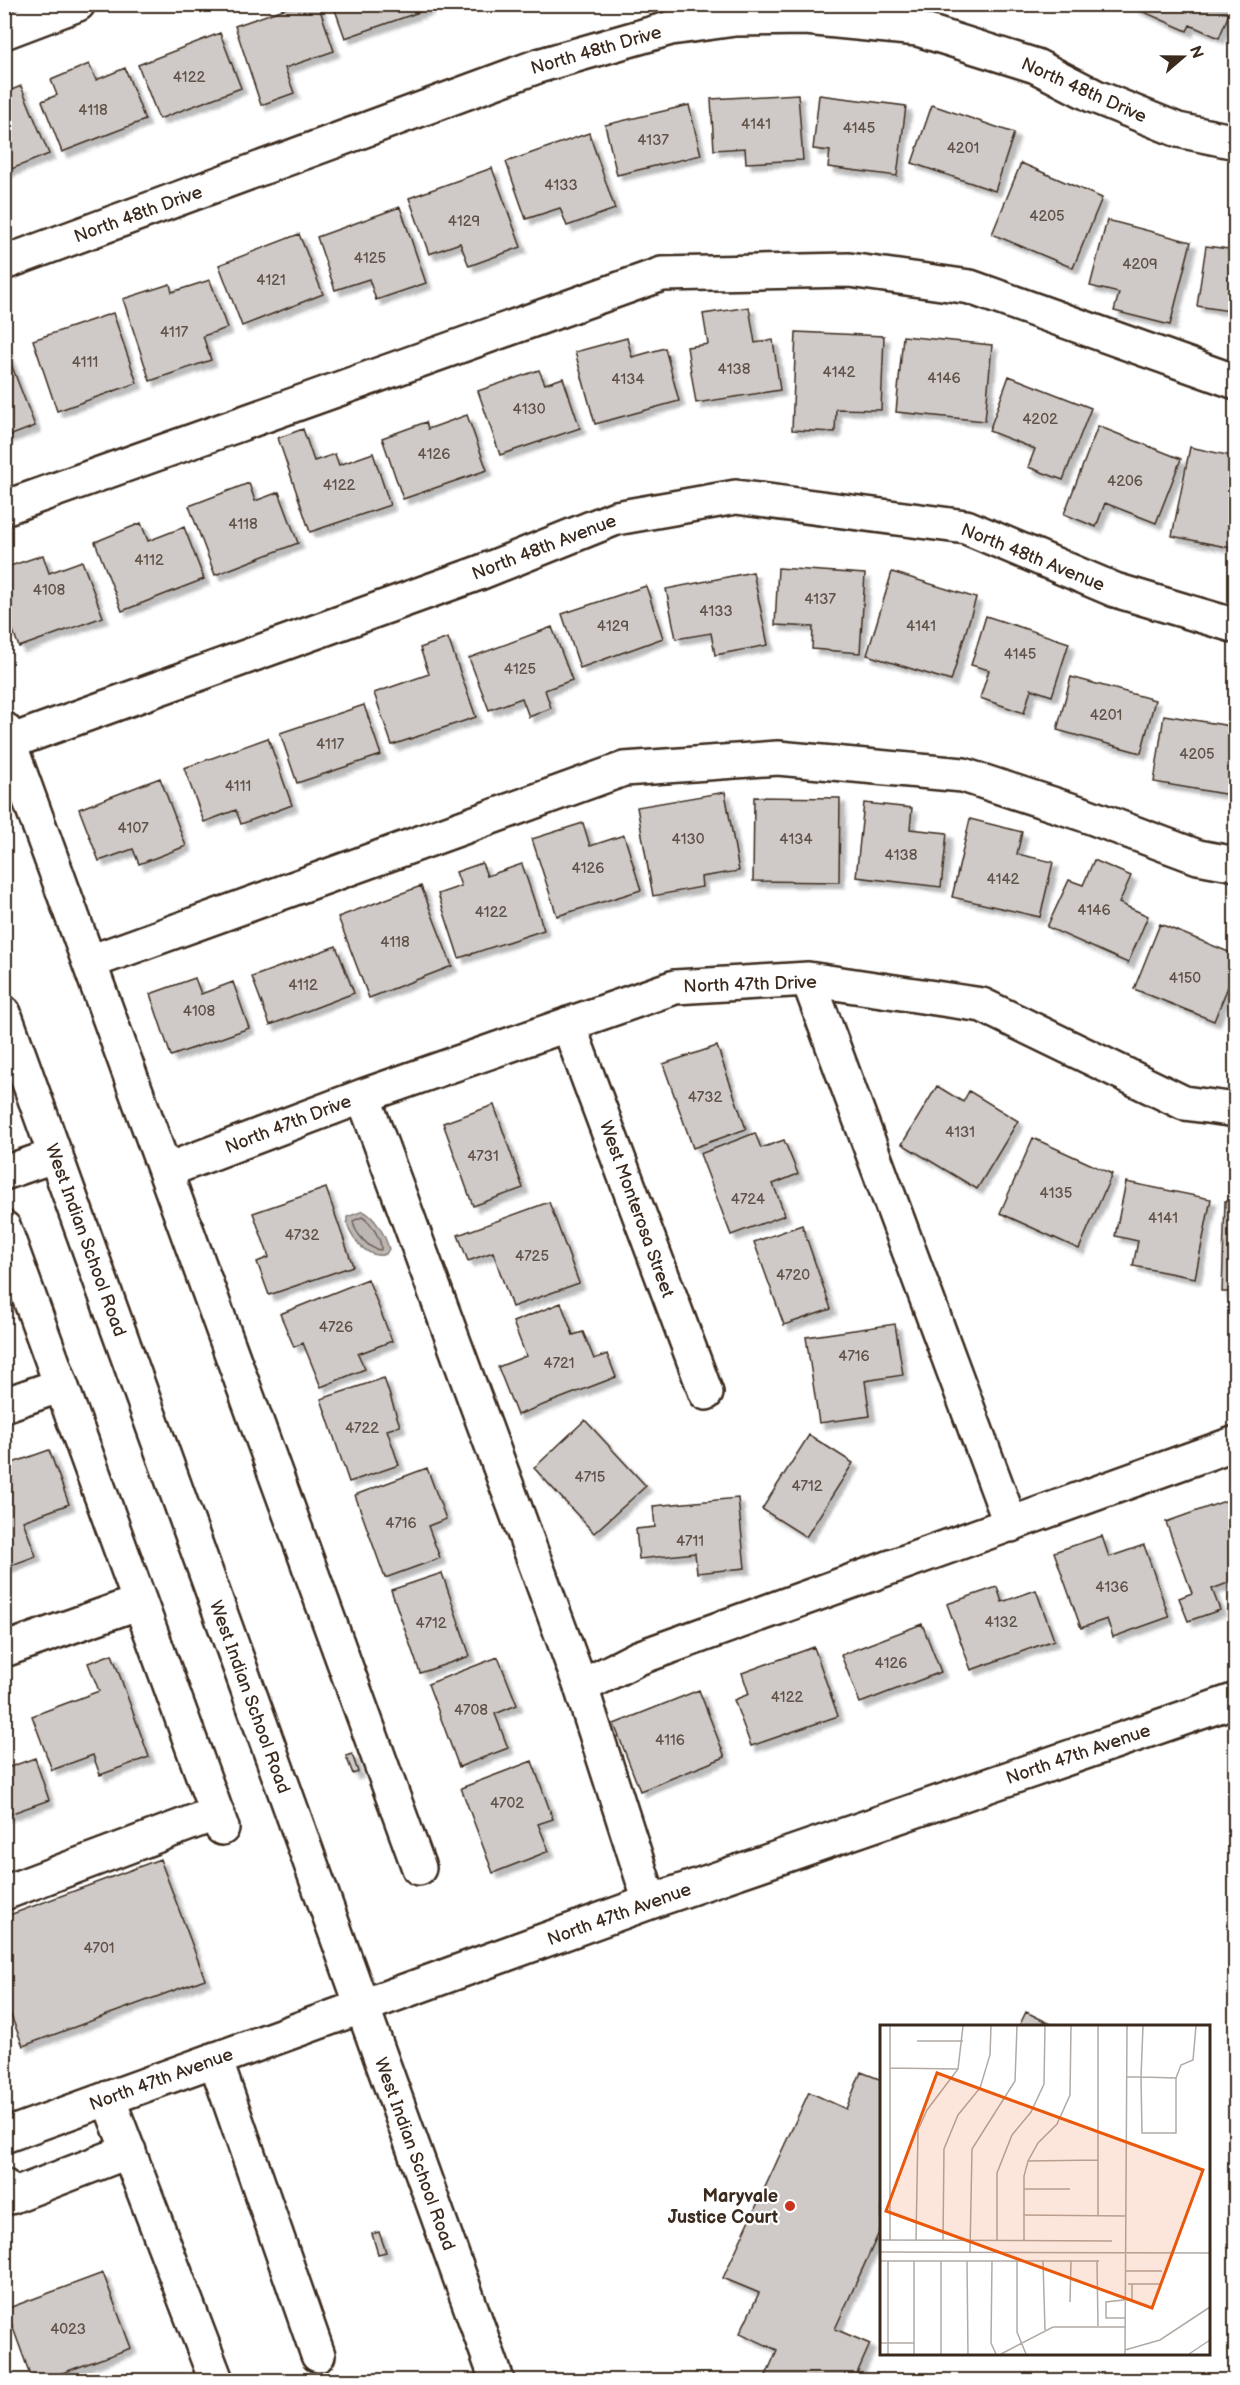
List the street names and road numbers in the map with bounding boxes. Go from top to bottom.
street label: North 48th Drive [528,22,664,79]
street label: North 48th Drive [1018,53,1150,128]
street label: North 48th Drive [71,181,205,247]
street label: North 48th Avenue [469,510,620,585]
street label: North 48th Avenue [958,519,1108,596]
street label: North 47th Drive [683,972,817,997]
street label: North 47th Drive [222,1091,354,1158]
street label: West Monterosa Street [595,1118,678,1301]
street label: West Indian School Road [41,1141,130,1339]
street label: West Indian School Road [205,1598,294,1796]
street label: North 47th Avenue [1003,1720,1153,1789]
street label: North 47th Avenue [544,1879,694,1950]
street label: North 47th Avenue [86,2044,236,2115]
street label: West Indian School Road [370,2055,459,2253]

